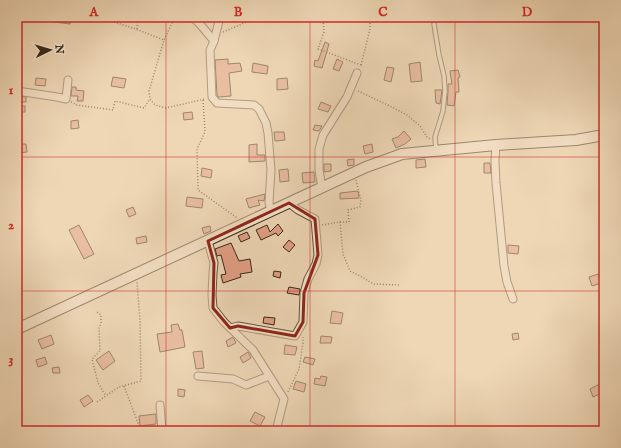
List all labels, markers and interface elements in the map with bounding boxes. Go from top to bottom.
text: A [89,4,100,21]
text: B [234,4,243,21]
text: C [378,4,388,21]
text: D [522,4,533,21]
north arrow [30,30,70,70]
text: N [51,43,66,55]
text: 1 [9,82,14,99]
text: 2 [8,217,14,234]
text: 3 [9,351,14,368]

